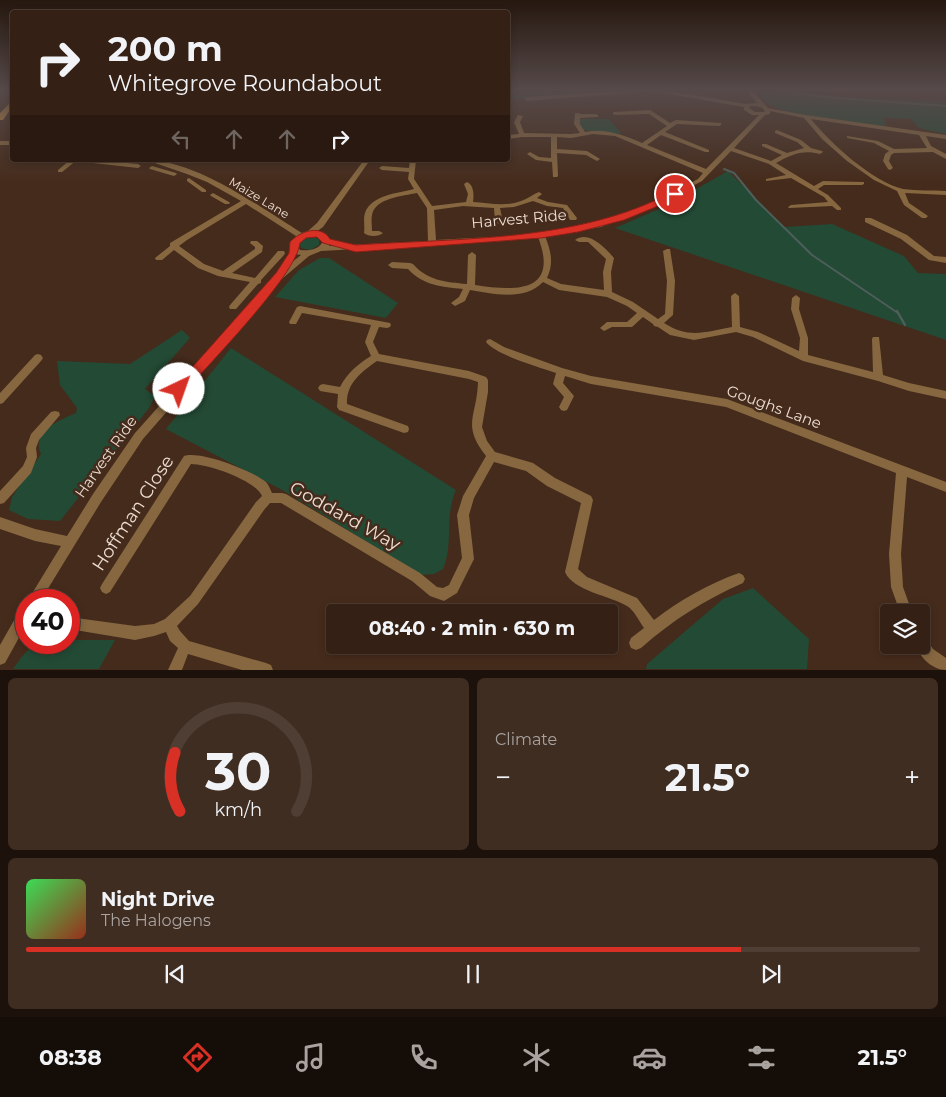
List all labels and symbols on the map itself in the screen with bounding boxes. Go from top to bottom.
pin [654,173,696,215]
street label: Maize Lane [226,174,292,221]
street label: Harvest Ride [470,205,567,232]
position arrow [152,362,204,414]
street label: Goughs Lane [724,381,824,432]
street label: Harvest Ride [70,412,141,501]
street label: Hoffman Close [87,451,179,575]
street label: Goddard Way [286,477,404,556]
speed limit sign: 40 [15,589,80,654]

